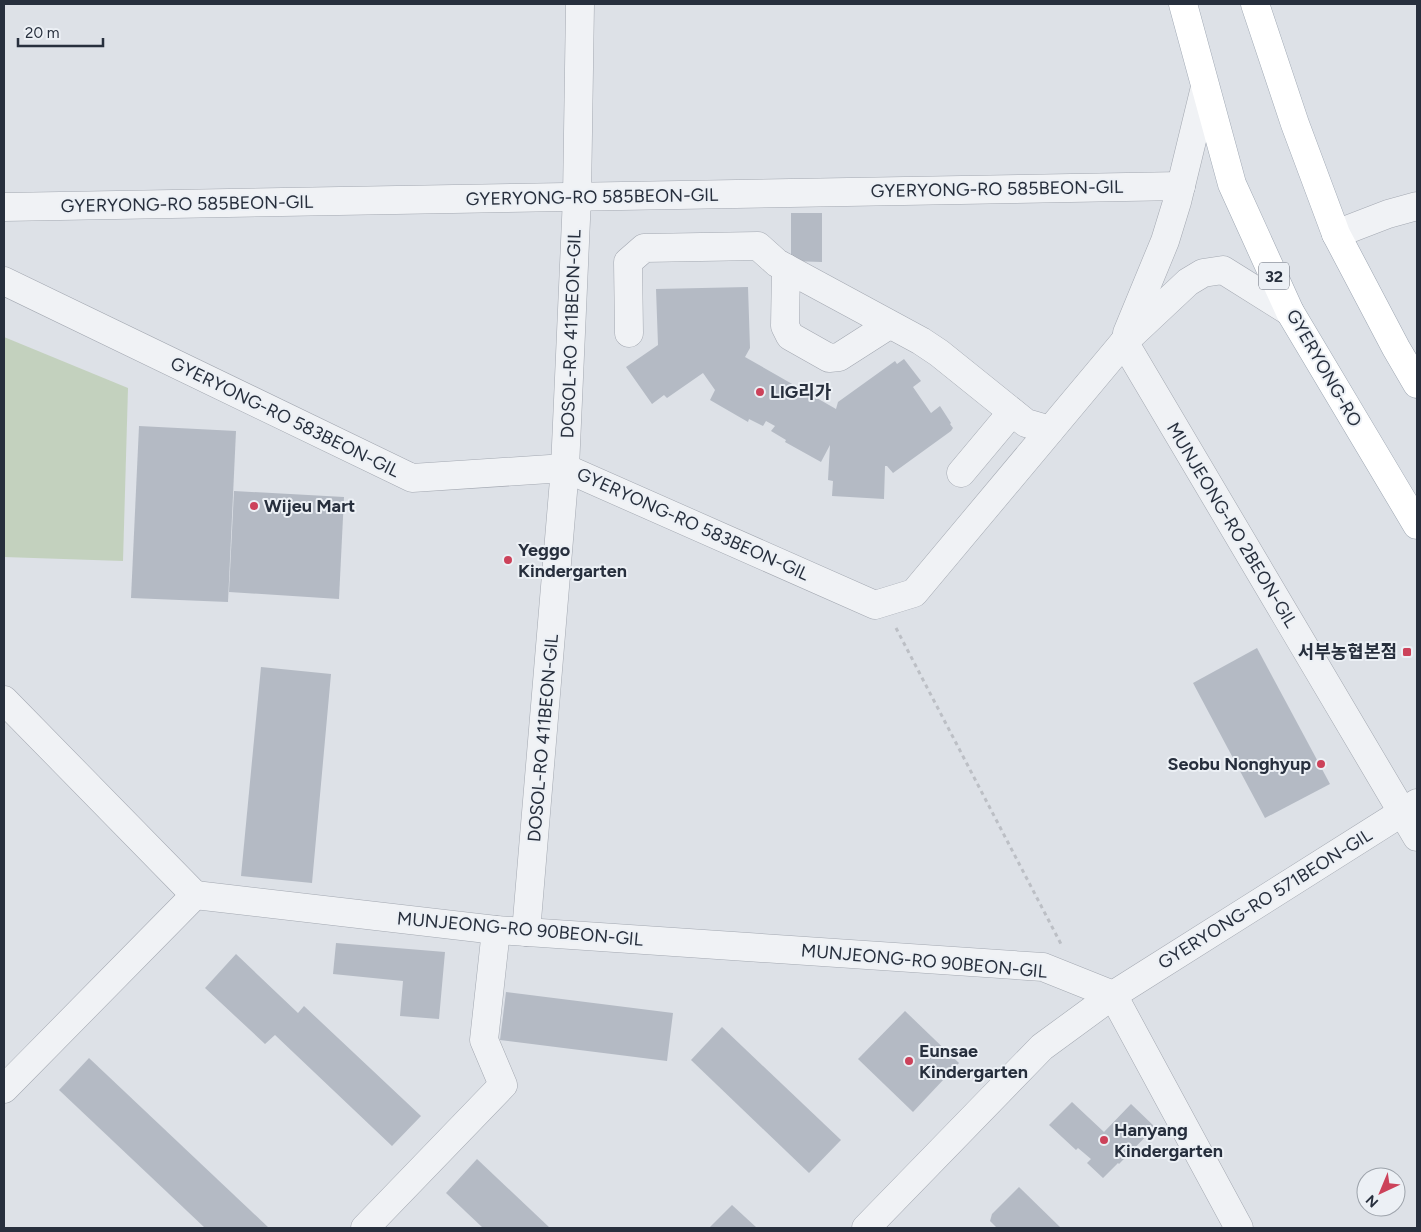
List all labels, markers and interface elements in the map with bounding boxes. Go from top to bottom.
scale bar [18,15,102,47]
text: 20 m [25,24,59,42]
street label: GYERYONG-RO 585BEON-GIL [871,176,1124,202]
street label: GYERYONG-RO 585BEON-GIL [466,184,719,210]
street label: GYERYONG-RO 585BEON-GIL [61,191,314,217]
street label: DOSOL-RO 411BEON-GIL [556,229,586,439]
road number: 32 [1259,262,1289,290]
street label: GYERYONG-RO [1282,305,1366,431]
street label: GYERYONG-RO 583BEON-GIL [167,352,404,482]
place label: LIG리가 [770,381,832,403]
marker: LIG리가 [754,386,766,398]
street label: MUNJEONG-RO 2BEON-GIL [1162,418,1302,632]
street label: GYERYONG-RO 583BEON-GIL [573,463,813,586]
place label: Wijeu Mart [264,495,355,517]
marker: Wijeu Mart [248,500,260,512]
place label: Yeggo Kindergarten [518,539,627,582]
marker: Yeggo Kindergarten [502,554,514,566]
street label: DOSOL-RO 411BEON-GIL [523,632,563,843]
place label: 서부농협본점 [1298,641,1397,663]
marker: 서부농협본점 [1401,646,1413,658]
place label: Seobu Nonghyup [1168,753,1311,775]
marker: Seobu Nonghyup [1315,758,1327,770]
street label: GYERYONG-RO 571BEON-GIL [1154,824,1377,974]
street label: MUNJEONG-RO 90BEON-GIL [396,907,645,951]
street label: MUNJEONG-RO 90BEON-GIL [800,939,1049,983]
place label: Eunsae Kindergarten [919,1040,1028,1083]
marker: Eunsae Kindergarten [903,1055,915,1067]
place label: Hanyang Kindergarten [1114,1119,1223,1162]
marker: Hanyang Kindergarten [1098,1134,1110,1146]
north arrow [1356,1167,1406,1217]
text: N [1363,1191,1382,1211]

